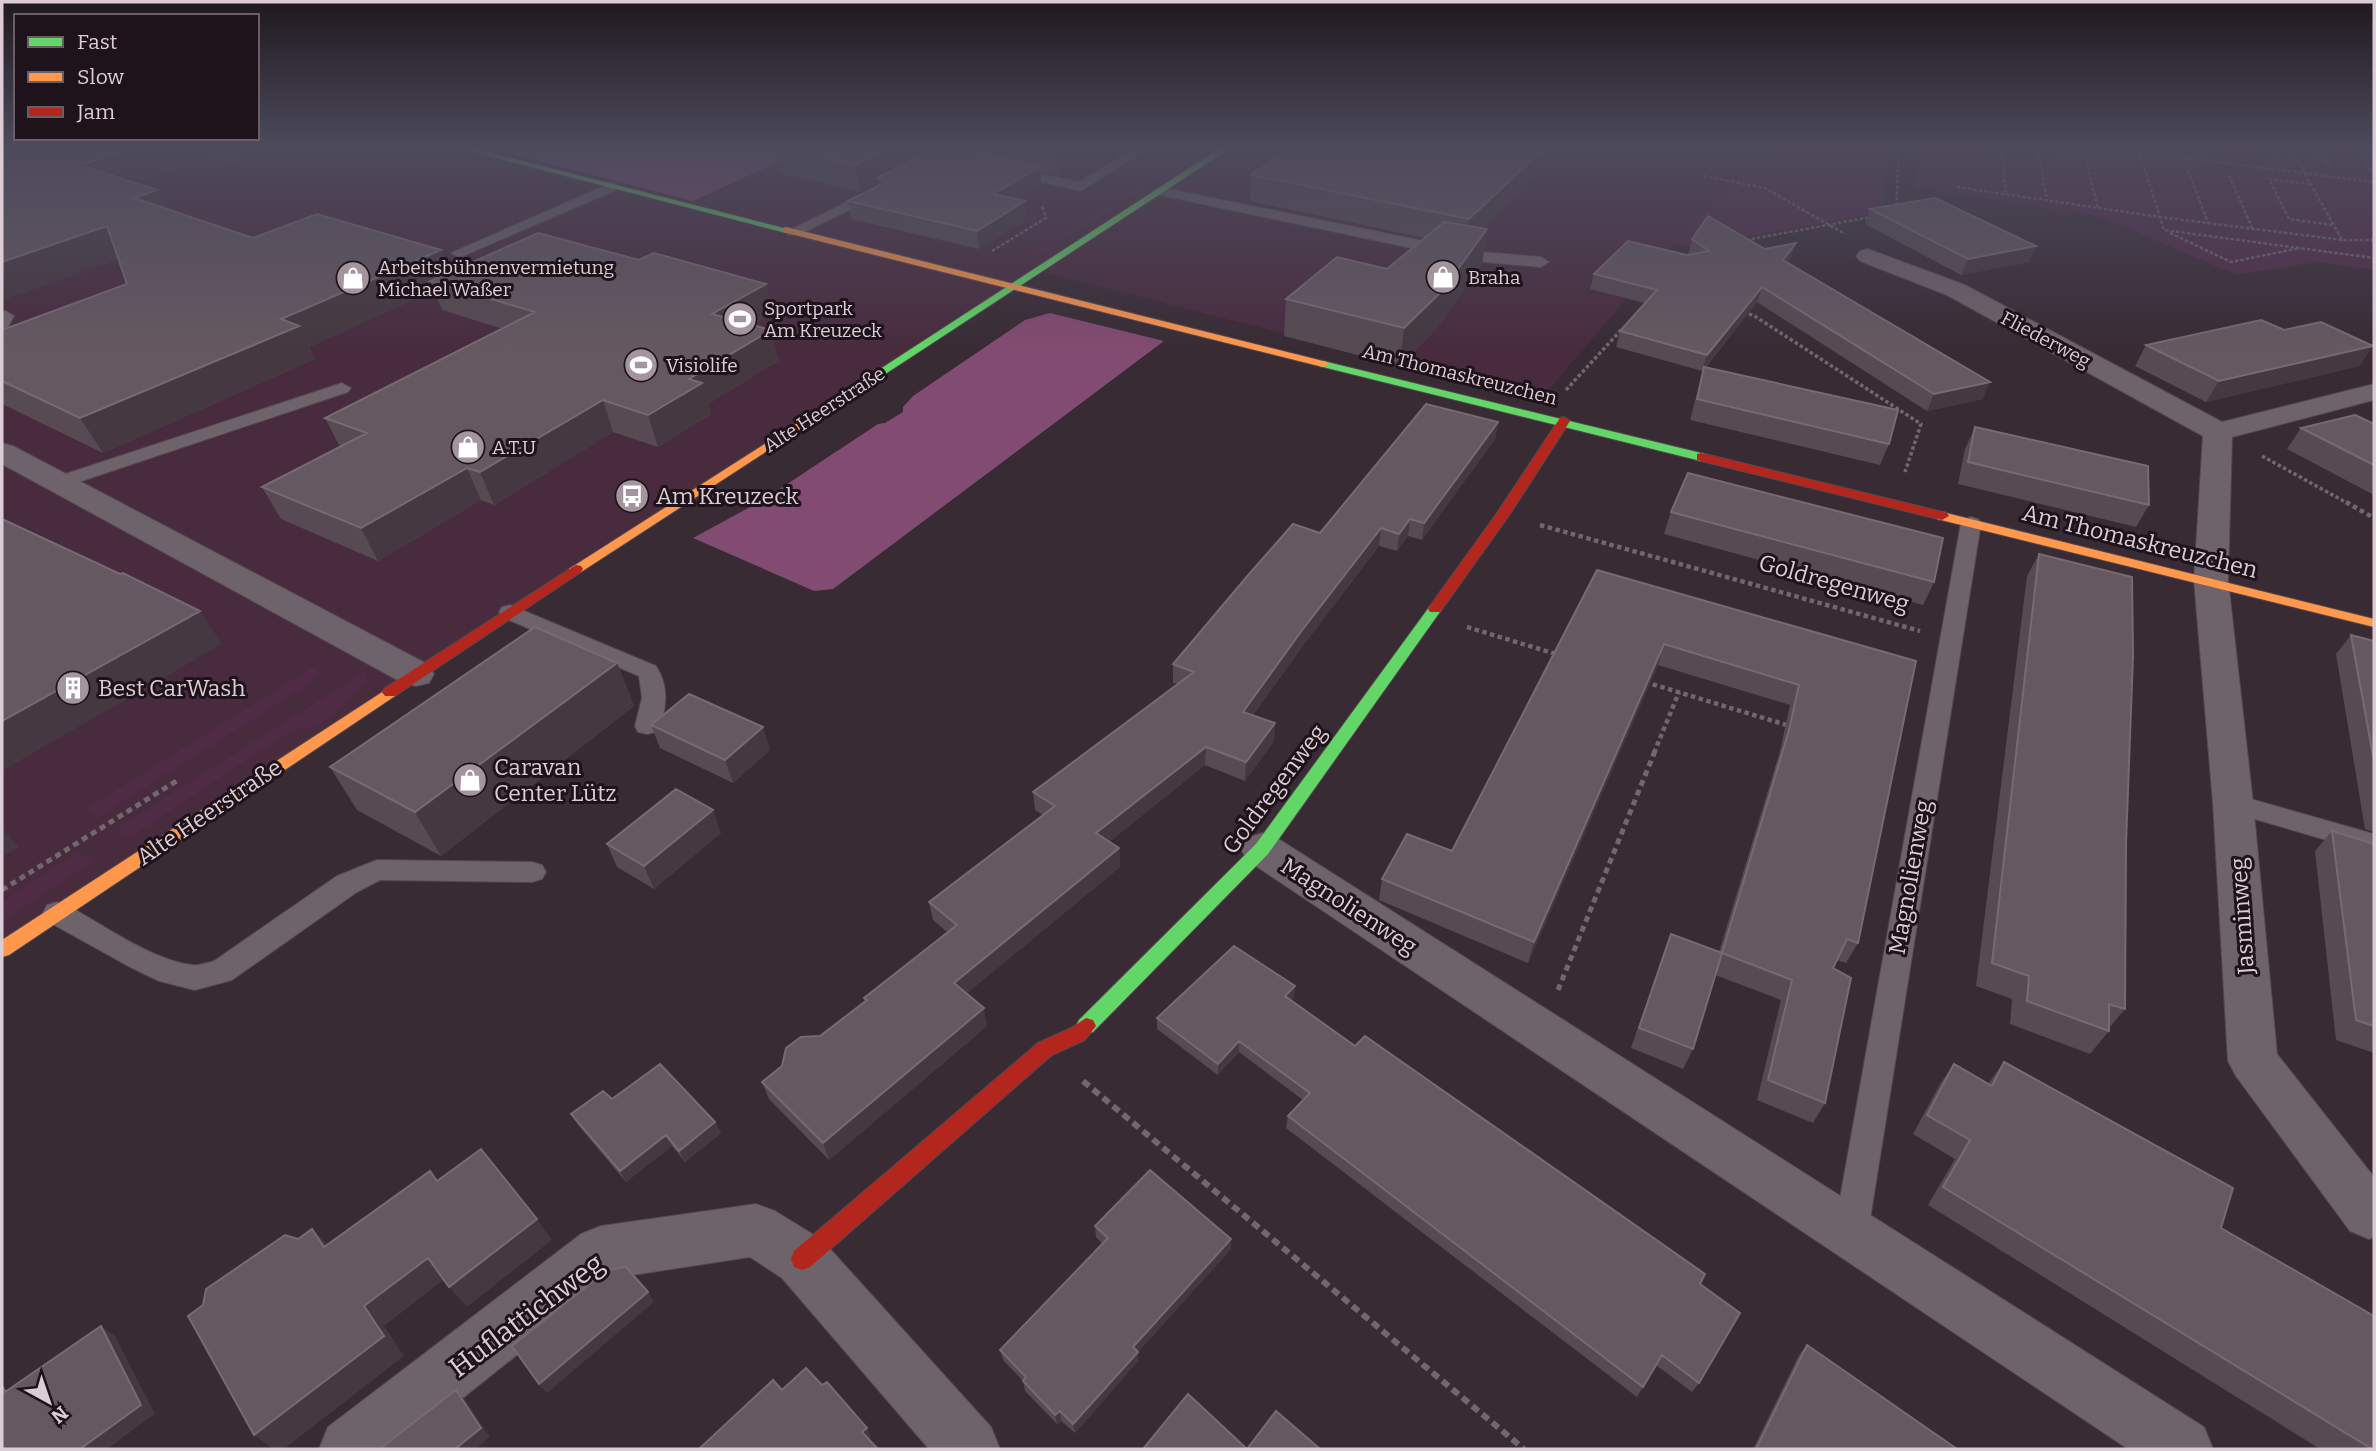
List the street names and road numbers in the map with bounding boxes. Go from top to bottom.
street label: Fliederweg [1997,306,2095,373]
street label: Am Thomaskreuzchen [1360,339,1559,410]
street label: Alte Heerstraße [759,362,889,457]
street label: Am Thomaskreuzchen [2019,498,2261,584]
street label: Goldregenweg [1756,548,1913,618]
street label: Goldregenweg [1216,719,1332,859]
street label: Alte Heerstraße [131,753,287,871]
street label: Magnolienweg [1883,797,1937,956]
street label: Magnolienweg [1276,852,1422,960]
street label: Jasminweg [2224,857,2260,976]
street label: Huflattichweg [443,1247,610,1384]

